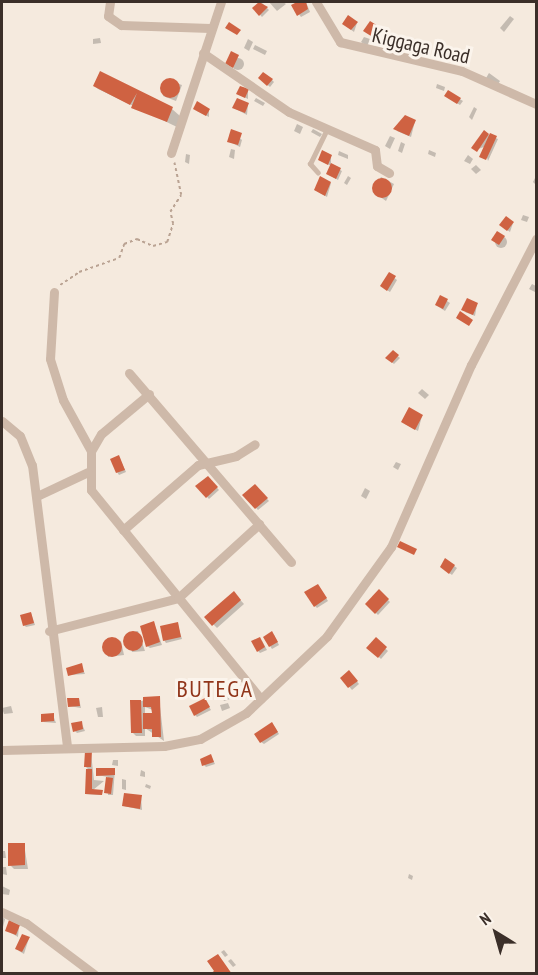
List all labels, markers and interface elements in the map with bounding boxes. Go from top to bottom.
street label: Kiggaga Road [370,23,472,69]
district label: BUTEGA [177,675,253,703]
north arrow [466,903,526,963]
text: N [476,908,495,929]

